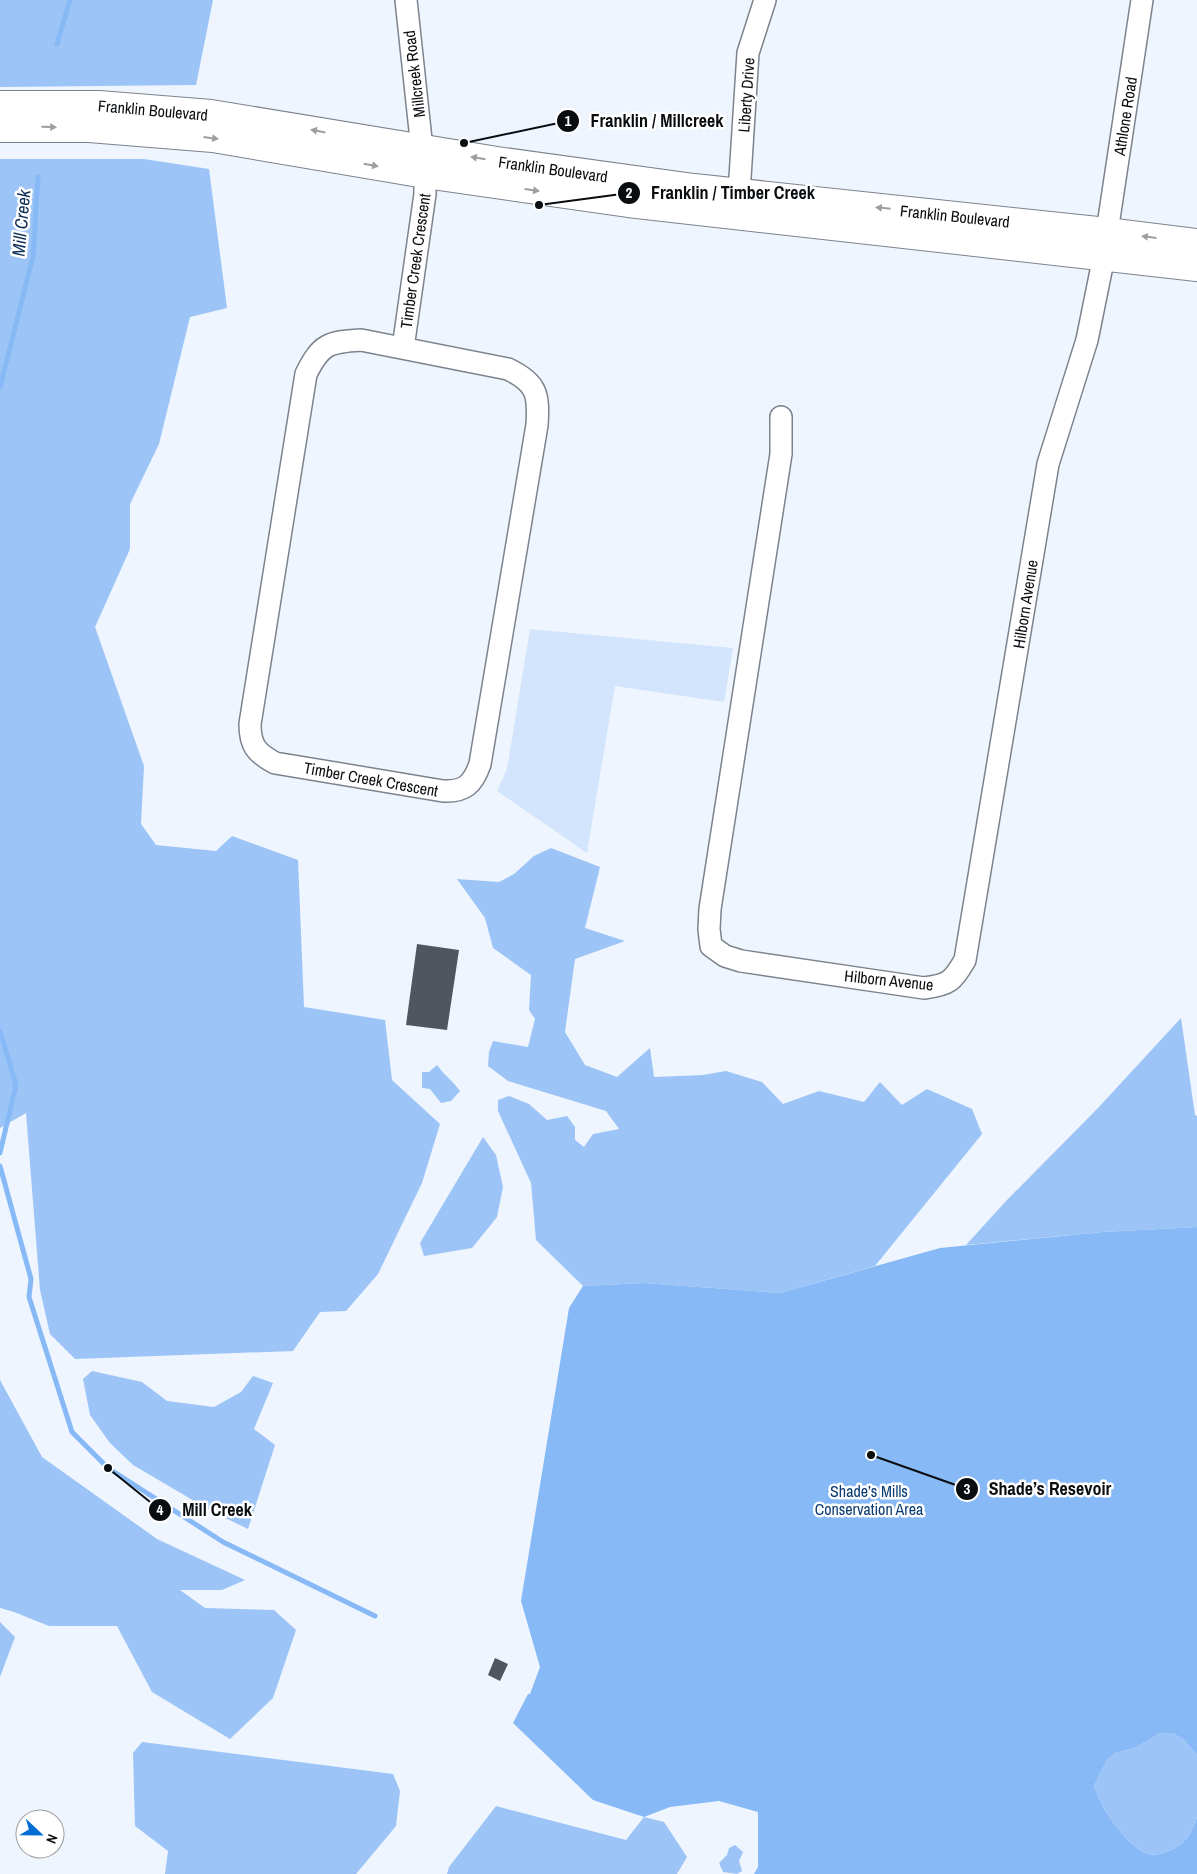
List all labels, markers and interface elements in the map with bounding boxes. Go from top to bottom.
street label: Millcreek Road [398,29,430,119]
street label: Liberty Drive [732,57,760,133]
street label: Athlone Road [1108,75,1142,158]
street label: Franklin Boulevard [97,94,209,126]
callout: Franklin / Millcreek [555,104,733,137]
text: Franklin / Millcreek [591,108,724,133]
text: 1 [565,110,572,131]
one-way arrow [41,123,57,131]
one-way arrow [310,126,326,134]
one-way arrow [203,134,219,142]
street label: Franklin Boulevard [497,150,609,188]
one-way arrow [470,153,486,161]
one-way arrow [363,161,379,169]
callout: Franklin / Timber Creek [616,177,825,210]
text: Franklin / Timber Creek [651,180,816,205]
text: 2 [626,182,633,203]
one-way arrow [524,186,540,194]
water label: Mill Creek [6,188,36,257]
street label: Timber Creek Crescent [395,192,435,330]
street label: Franklin Boulevard [899,199,1011,233]
one-way arrow [874,204,890,212]
one-way arrow [1140,233,1156,241]
street label: Hilborn Avenue [1007,558,1043,650]
street label: Timber Creek Crescent [302,756,440,802]
street label: Hilborn Avenue [843,964,935,996]
callout: Shade’s Resevoir [954,1472,1122,1505]
text: Shade’s Resevoir [989,1476,1112,1501]
text: 3 [964,1478,971,1499]
park label: Shade’s Mills Conservation Area [815,1480,924,1520]
callout: Mill Creek [147,1493,262,1526]
text: Mill Creek [182,1497,253,1522]
text: 4 [157,1499,164,1520]
north arrow [15,1809,65,1859]
text: N [42,1832,62,1846]

